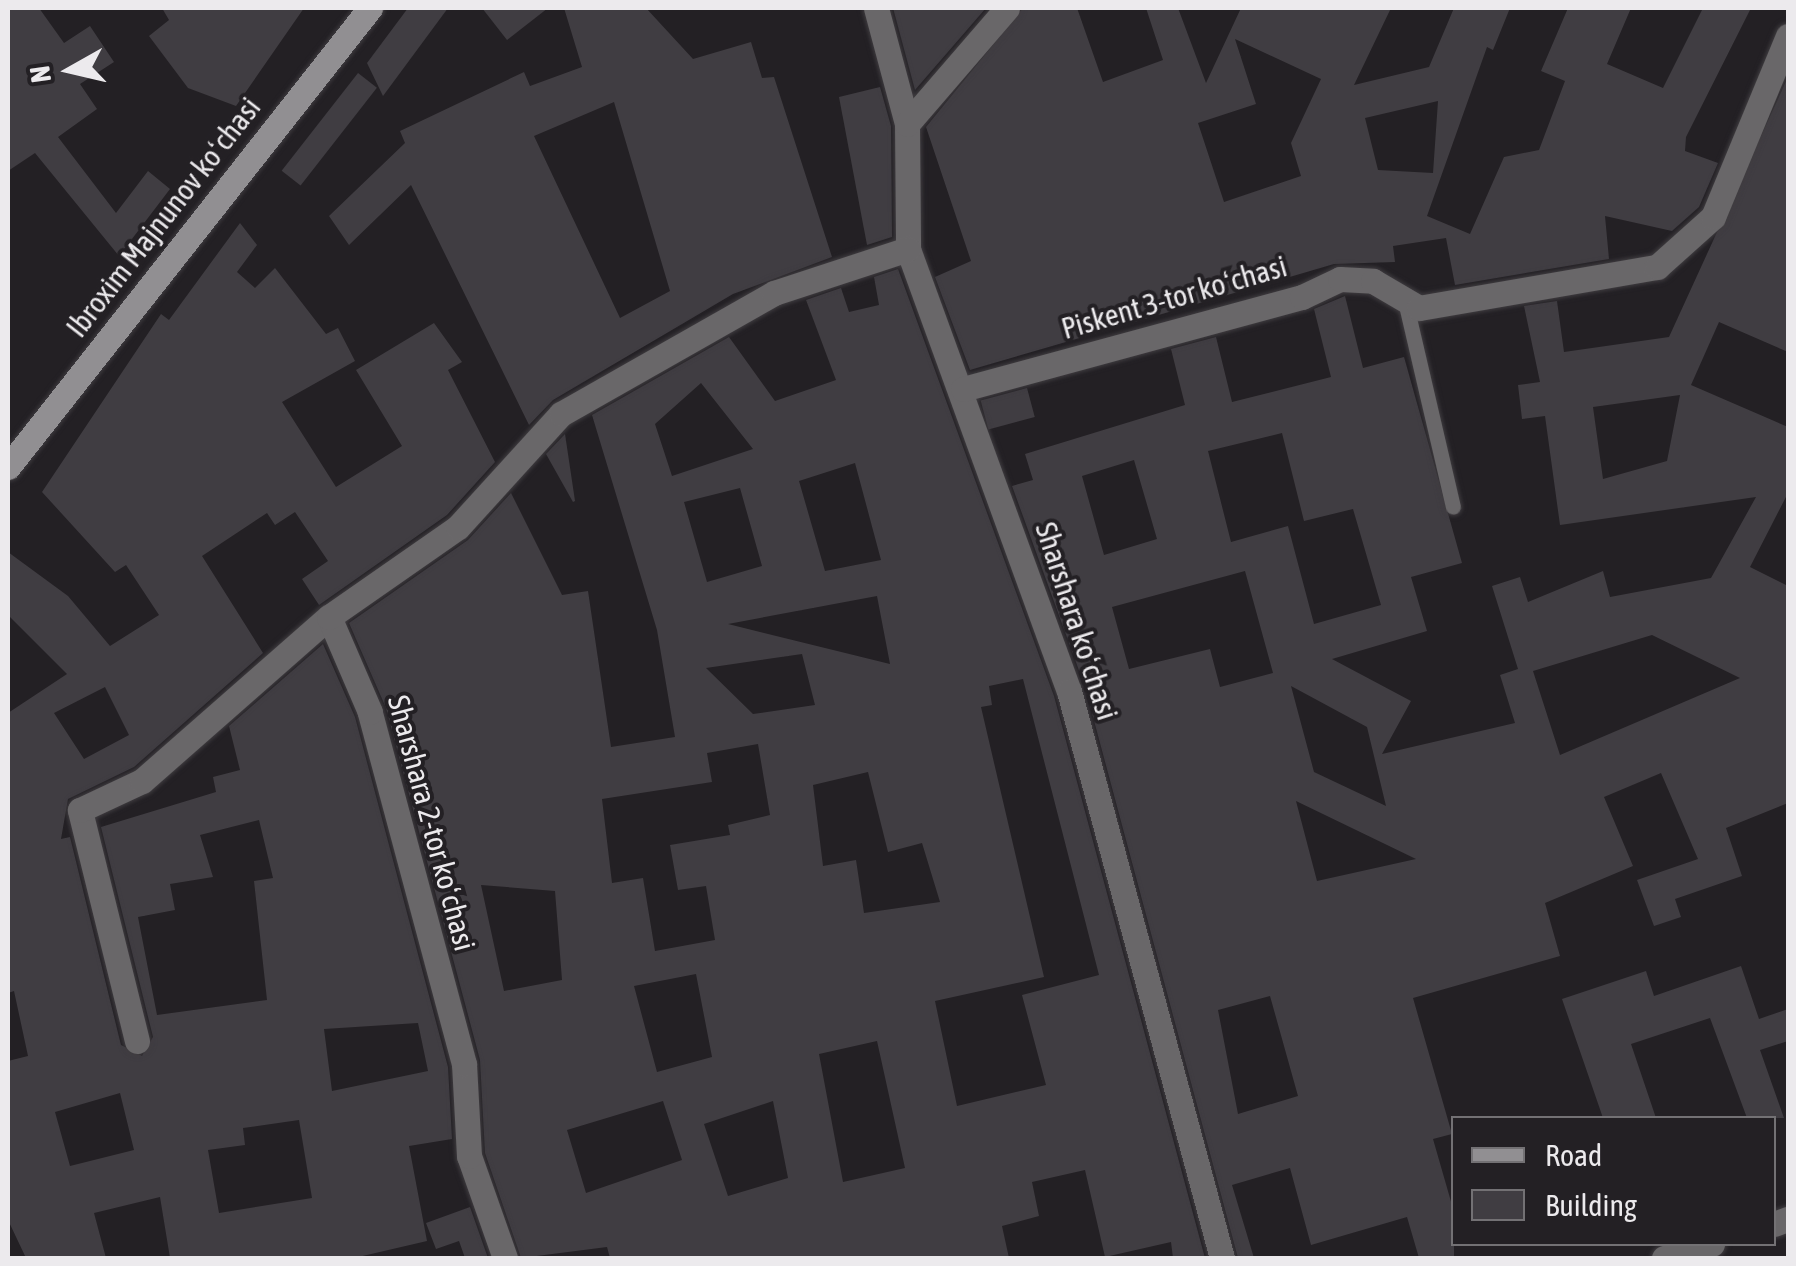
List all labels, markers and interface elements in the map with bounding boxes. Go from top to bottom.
north arrow [20,20,120,120]
text: N [23,64,57,85]
street label: Ibroxim Majnunov koʻchasi [58,90,268,344]
street label: Piskent 3-tor koʻchasi [1057,248,1291,346]
street label: Sharshara koʻchasi [1028,518,1126,724]
street label: Sharshara 2-tor koʻchasi [381,691,483,955]
legend [1451,1116,1776,1246]
text: Road [1545,1138,1602,1172]
text: Building [1545,1188,1637,1222]

